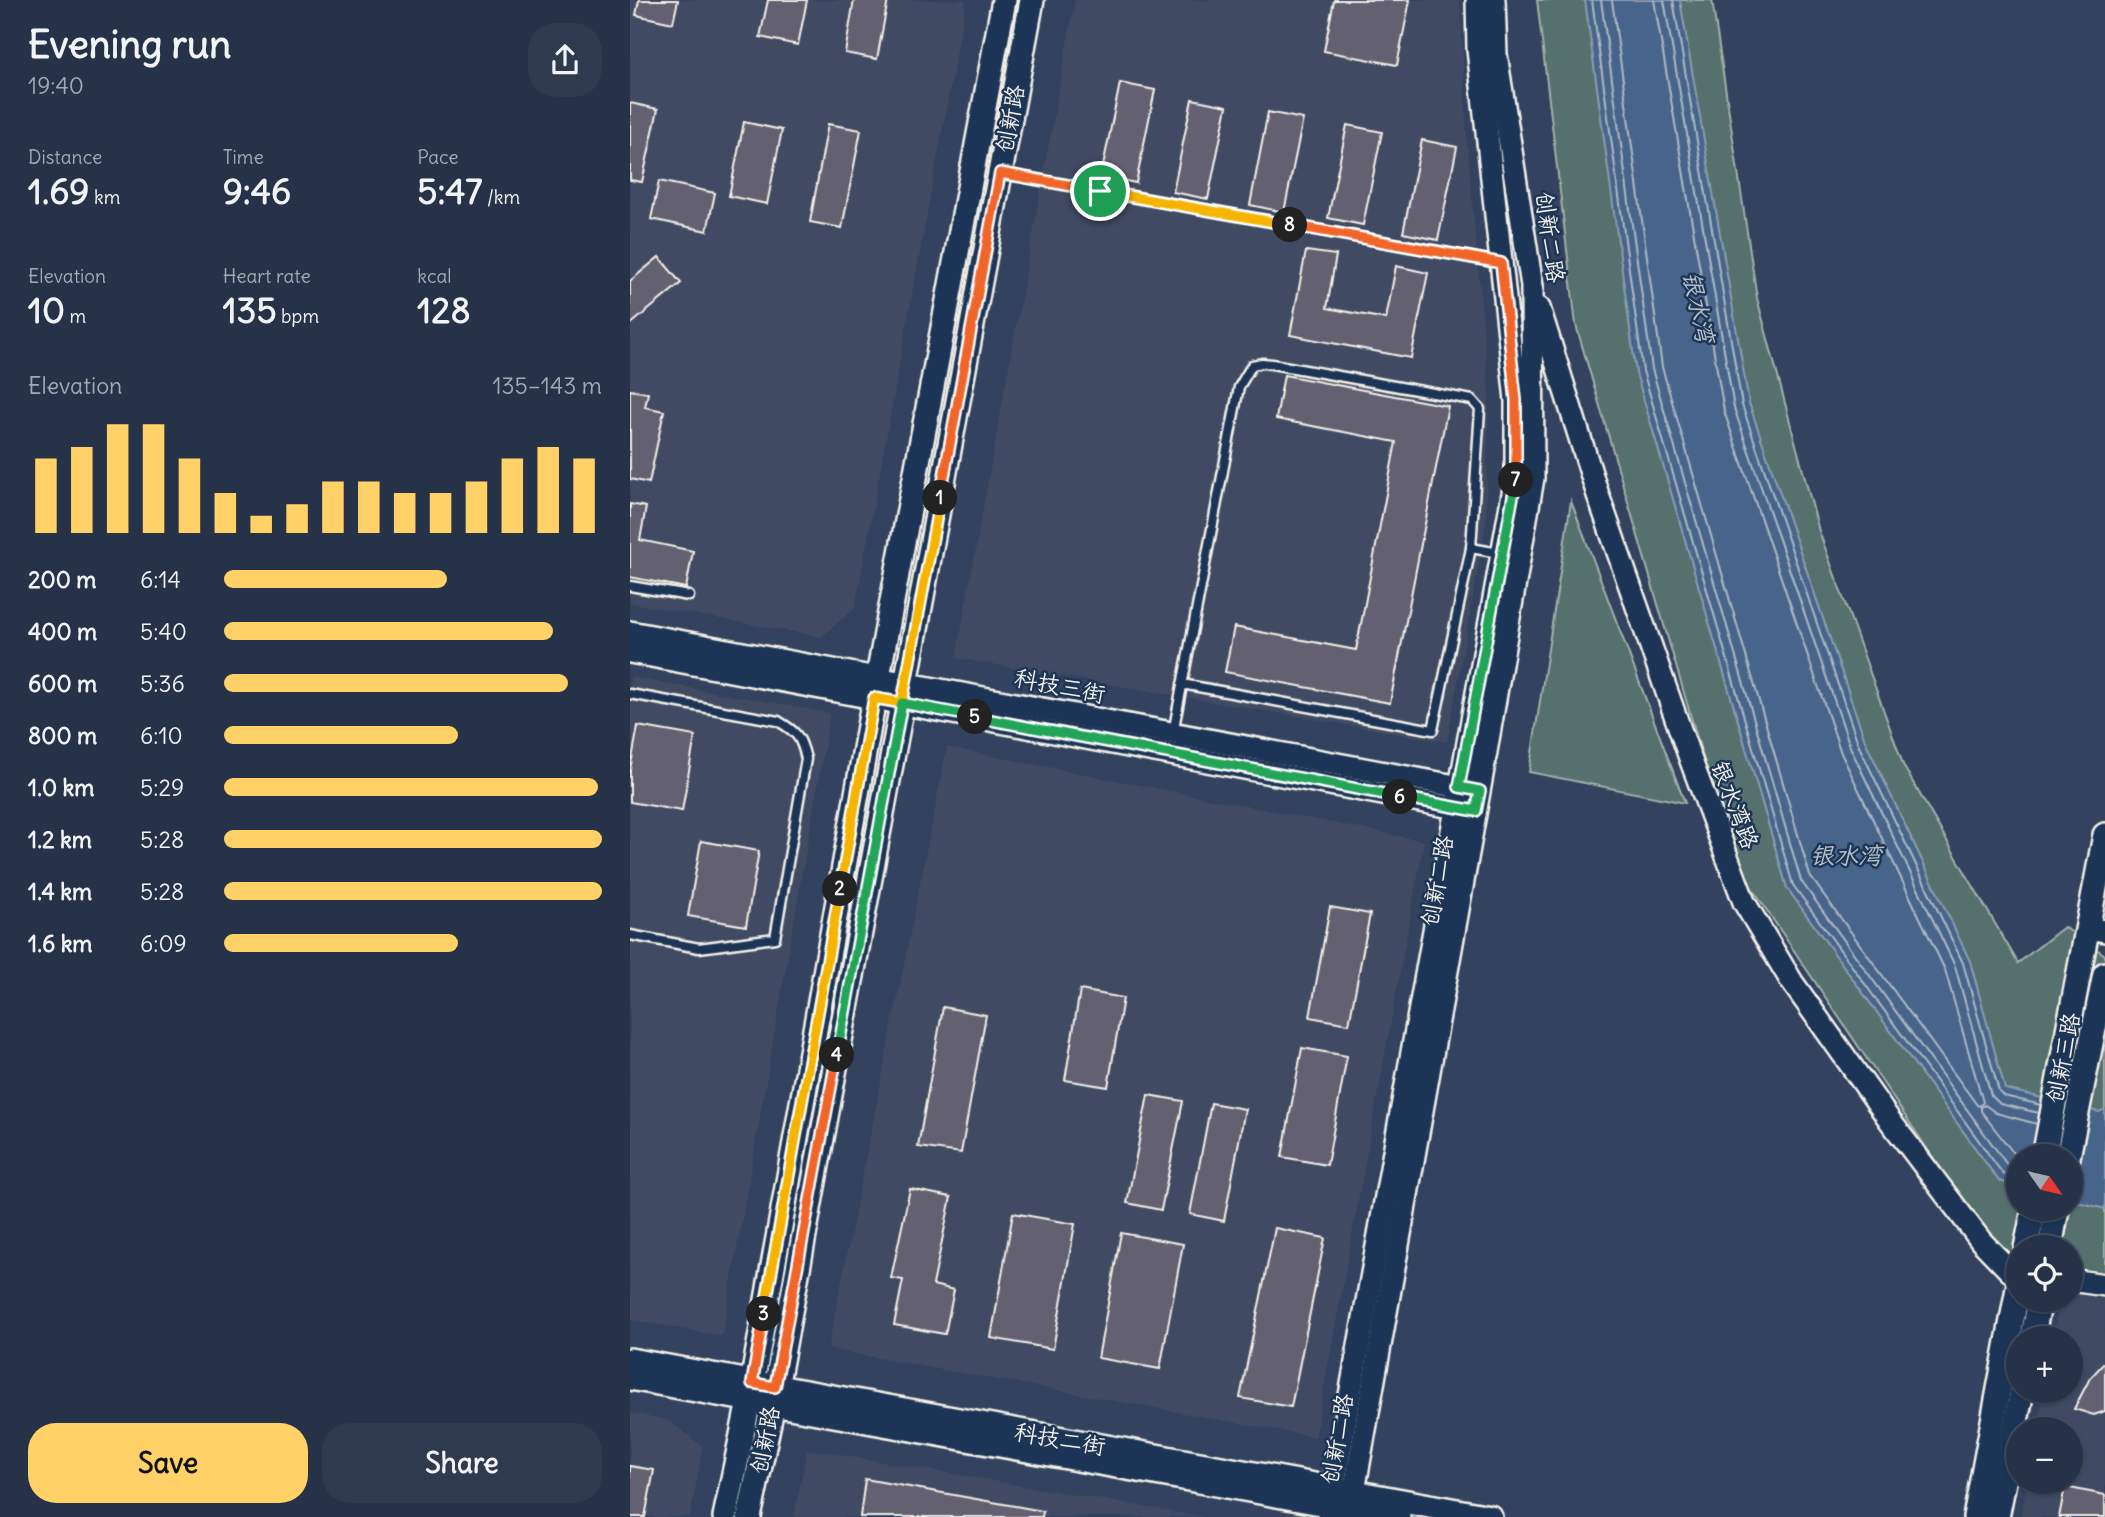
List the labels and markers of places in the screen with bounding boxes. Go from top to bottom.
pin [1070,161,1130,221]
pin: 8 [1272,208,1308,243]
pin: 7 [1498,462,1533,498]
pin: 1 [922,480,958,516]
pin: 5 [958,700,992,734]
pin: 6 [1382,780,1418,814]
pin: 2 [822,872,858,906]
pin: 4 [820,1038,854,1072]
pin: 3 [746,1296,782,1332]

